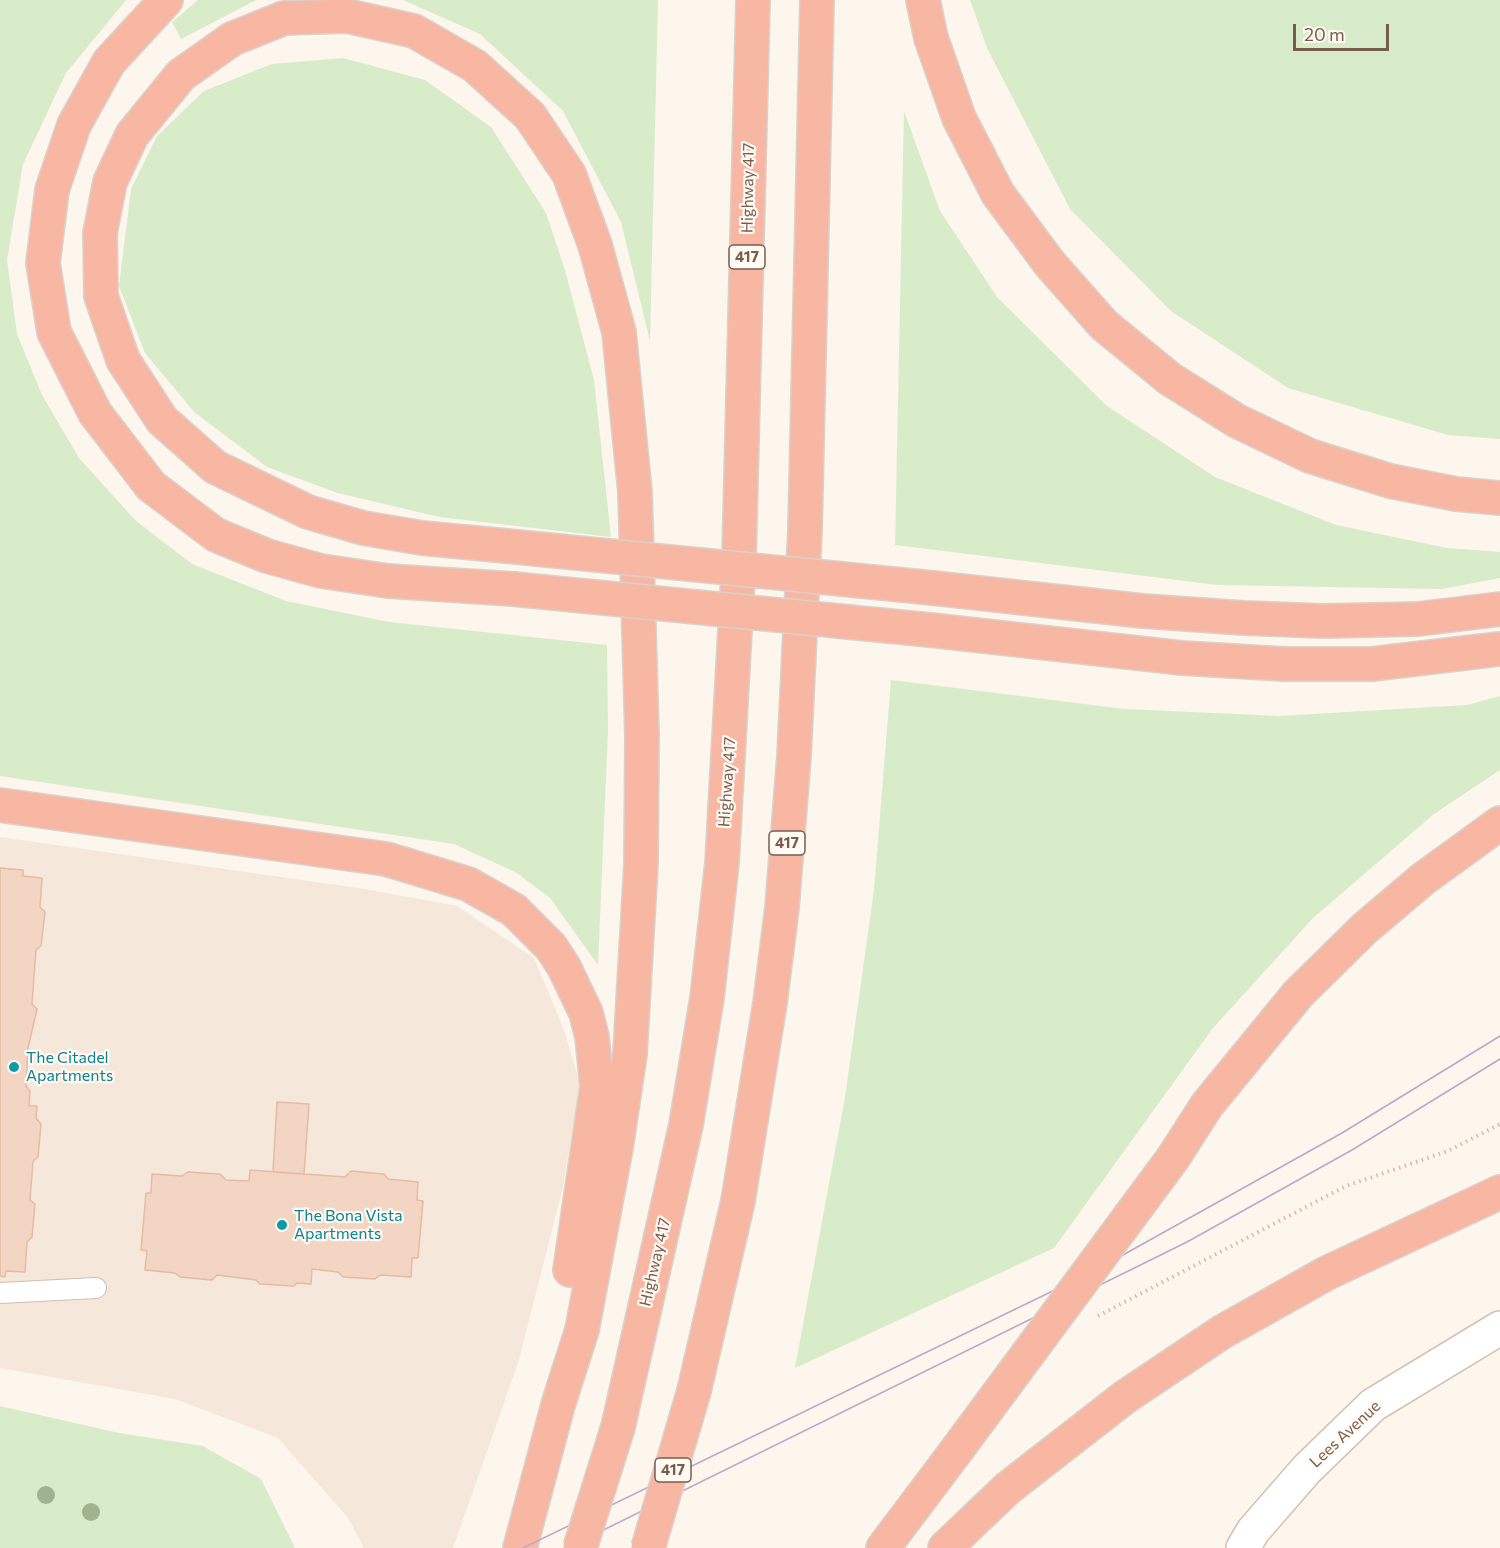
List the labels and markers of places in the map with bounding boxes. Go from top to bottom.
place label: The Citadel Apartments [26,1048,113,1086]
marker: The Citadel Apartments [7,1060,21,1074]
place label: The Bona Vista Apartments [294,1206,403,1244]
marker: The Bona Vista Apartments [275,1218,289,1232]

